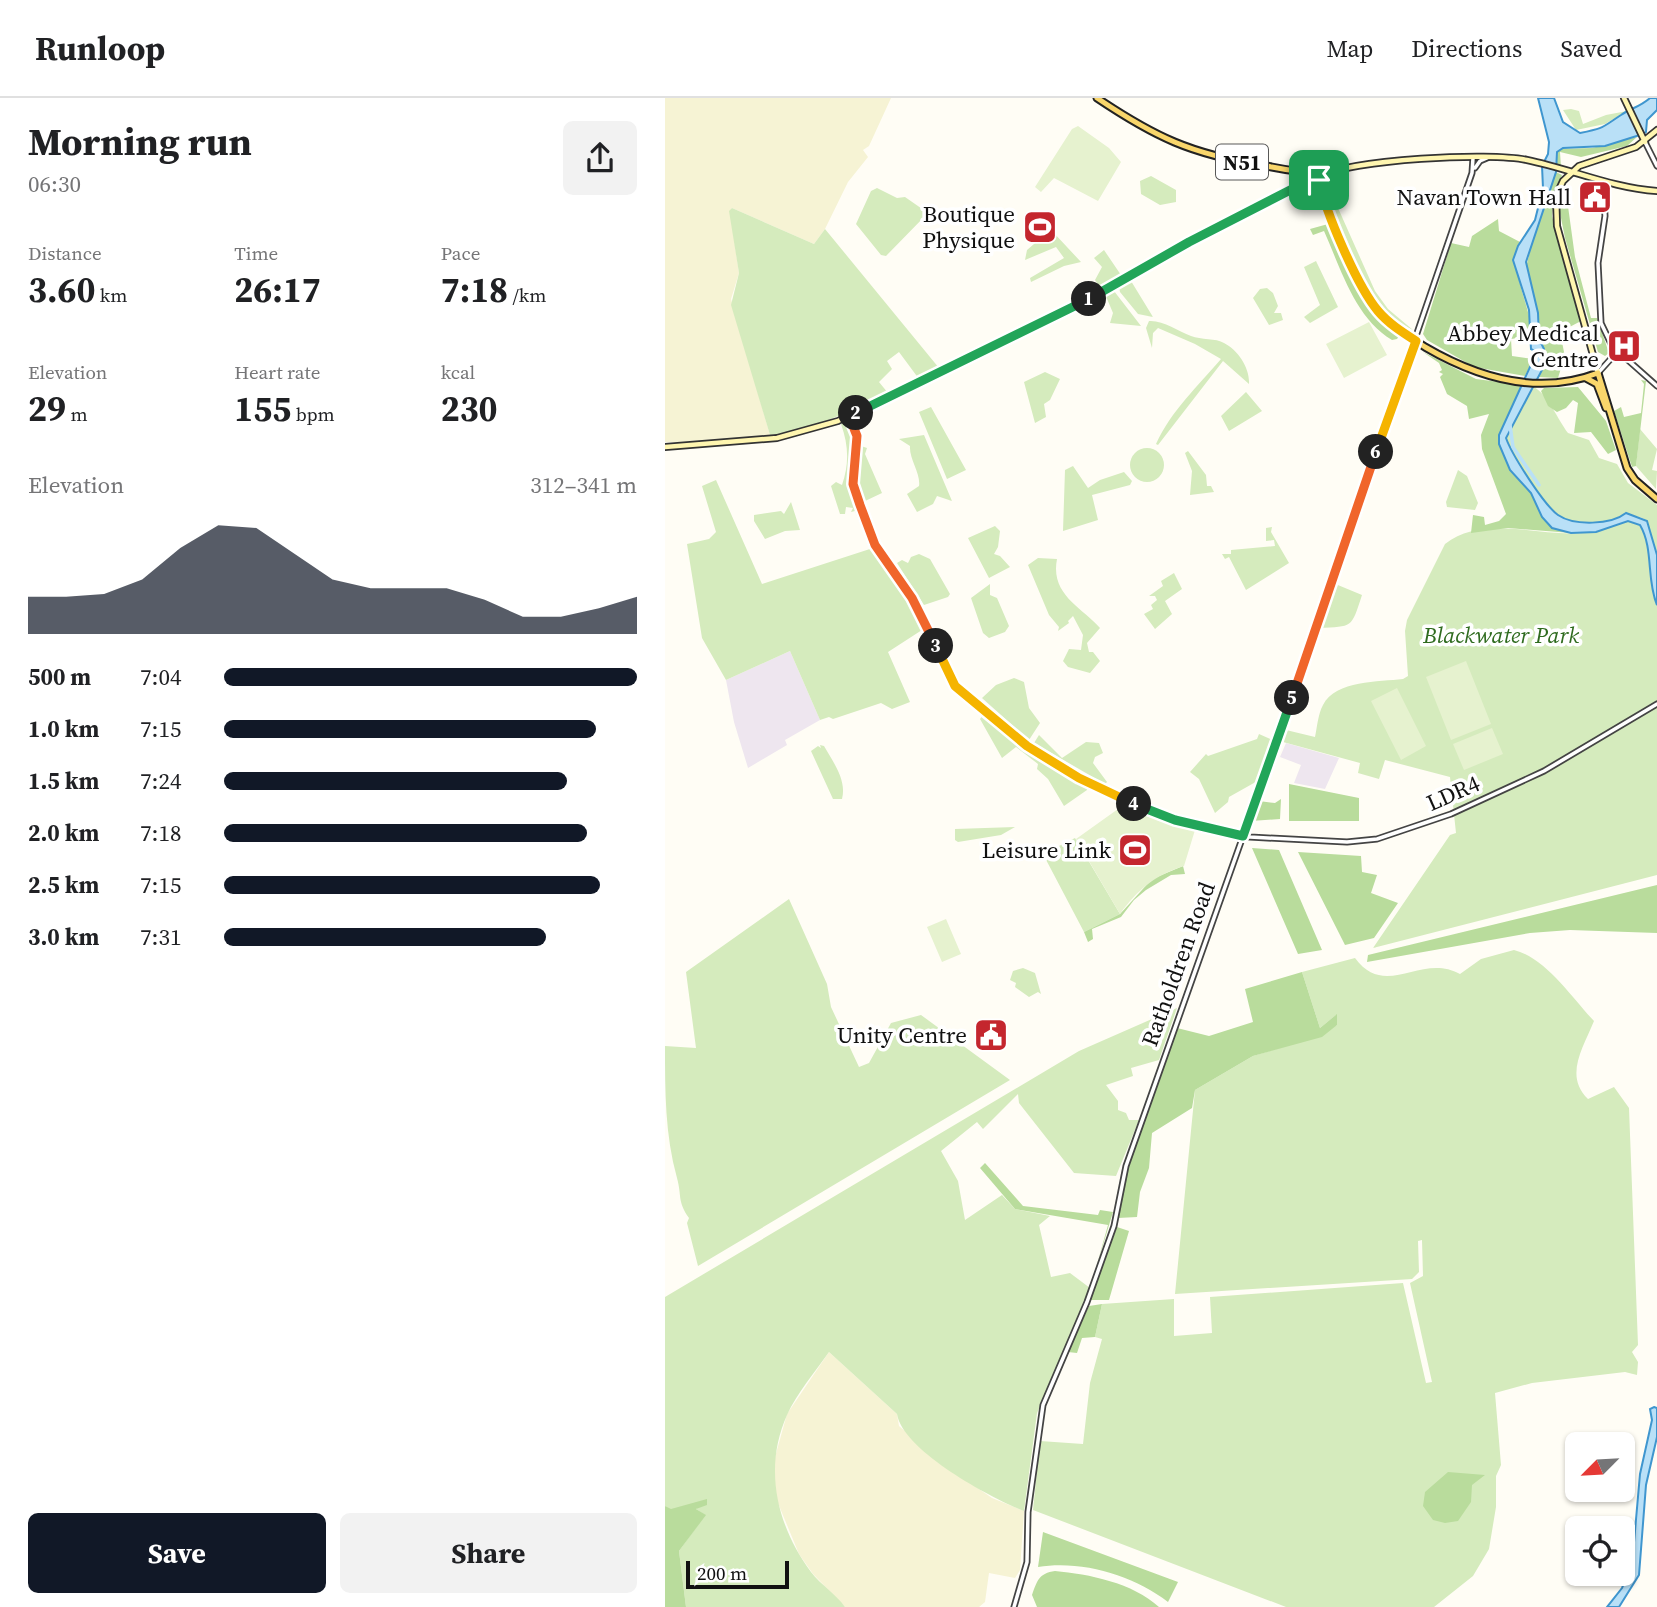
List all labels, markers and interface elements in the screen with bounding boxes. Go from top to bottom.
text: Runloop [35,26,165,71]
text: Map [1326,32,1373,65]
text: Directions [1411,32,1522,65]
text: Saved [1560,32,1622,65]
text: Morning run [28,116,252,168]
button: share [563,121,637,195]
road number: N51 [1216,144,1268,180]
pin [1289,150,1349,210]
icon: arrive [1300,161,1338,199]
text: 06:30 [28,168,81,200]
public building icon: Navan Town Hall [1576,178,1614,216]
place label: Navan Town Hall [1397,181,1571,213]
place label: Boutique Physique [922,198,1015,256]
sports icon: Boutique Physique [1021,208,1059,246]
text: Distance [28,240,102,266]
text: Time [234,240,278,266]
text: Pace [441,240,480,266]
text: 3.60 [28,266,95,314]
text: 26:17 [234,266,321,314]
text: 7:18 [441,266,508,314]
text: km [95,282,127,308]
text: /km [508,282,546,308]
pin: 1 [1071,282,1107,316]
text: 1 [1083,285,1094,311]
place label: Abbey Medical Centre [1447,317,1599,375]
hospital icon: Abbey Medical Centre [1605,327,1643,365]
text: Elevation [28,359,107,385]
text: Heart rate [234,359,320,385]
text: kcal [441,359,475,385]
text: 29 [28,385,66,433]
text: 155 [234,385,291,433]
text: 230 [441,385,498,433]
pin: 2 [839,396,873,430]
text: 2 [850,399,861,425]
text: m [66,401,88,427]
text: bpm [291,401,335,427]
pin: 6 [1359,434,1393,470]
text: 6 [1370,438,1381,464]
text: Elevation [28,469,124,501]
text: 312–341 m [530,469,637,501]
park label: Blackwater Park [1422,619,1579,651]
pin: 3 [919,628,953,664]
text: 3 [930,632,941,658]
text: 500 m [28,661,91,693]
text: 7:04 [140,661,181,693]
pin: 5 [1275,680,1309,716]
text: 5 [1286,684,1297,710]
text: 1.0 km [28,713,99,745]
text: 7:15 [140,713,181,745]
text: 1.5 km [28,765,99,797]
text: 7:24 [140,765,181,797]
street label: LDR4 [1421,767,1485,819]
pin: 4 [1117,786,1151,822]
text: 4 [1128,790,1139,816]
text: 2.0 km [28,817,99,849]
text: 7:18 [140,817,181,849]
sports icon: Leisure Link [1116,831,1154,869]
place label: Leisure Link [982,834,1111,866]
text: 2.5 km [28,869,99,901]
text: 7:15 [140,869,181,901]
street label: Ratholdren Road [1133,877,1223,1051]
text: 3.0 km [28,921,99,953]
text: 7:31 [140,921,181,953]
public building icon: Unity Centre [972,1016,1010,1054]
place label: Unity Centre [837,1019,967,1051]
north arrow [1565,1432,1635,1502]
map controls [1565,1432,1635,1586]
button: Save [28,1513,326,1593]
button: Share [340,1513,637,1593]
button: locate [1565,1516,1635,1586]
scale bar [686,1558,789,1590]
text: 200 m [697,1560,747,1586]

